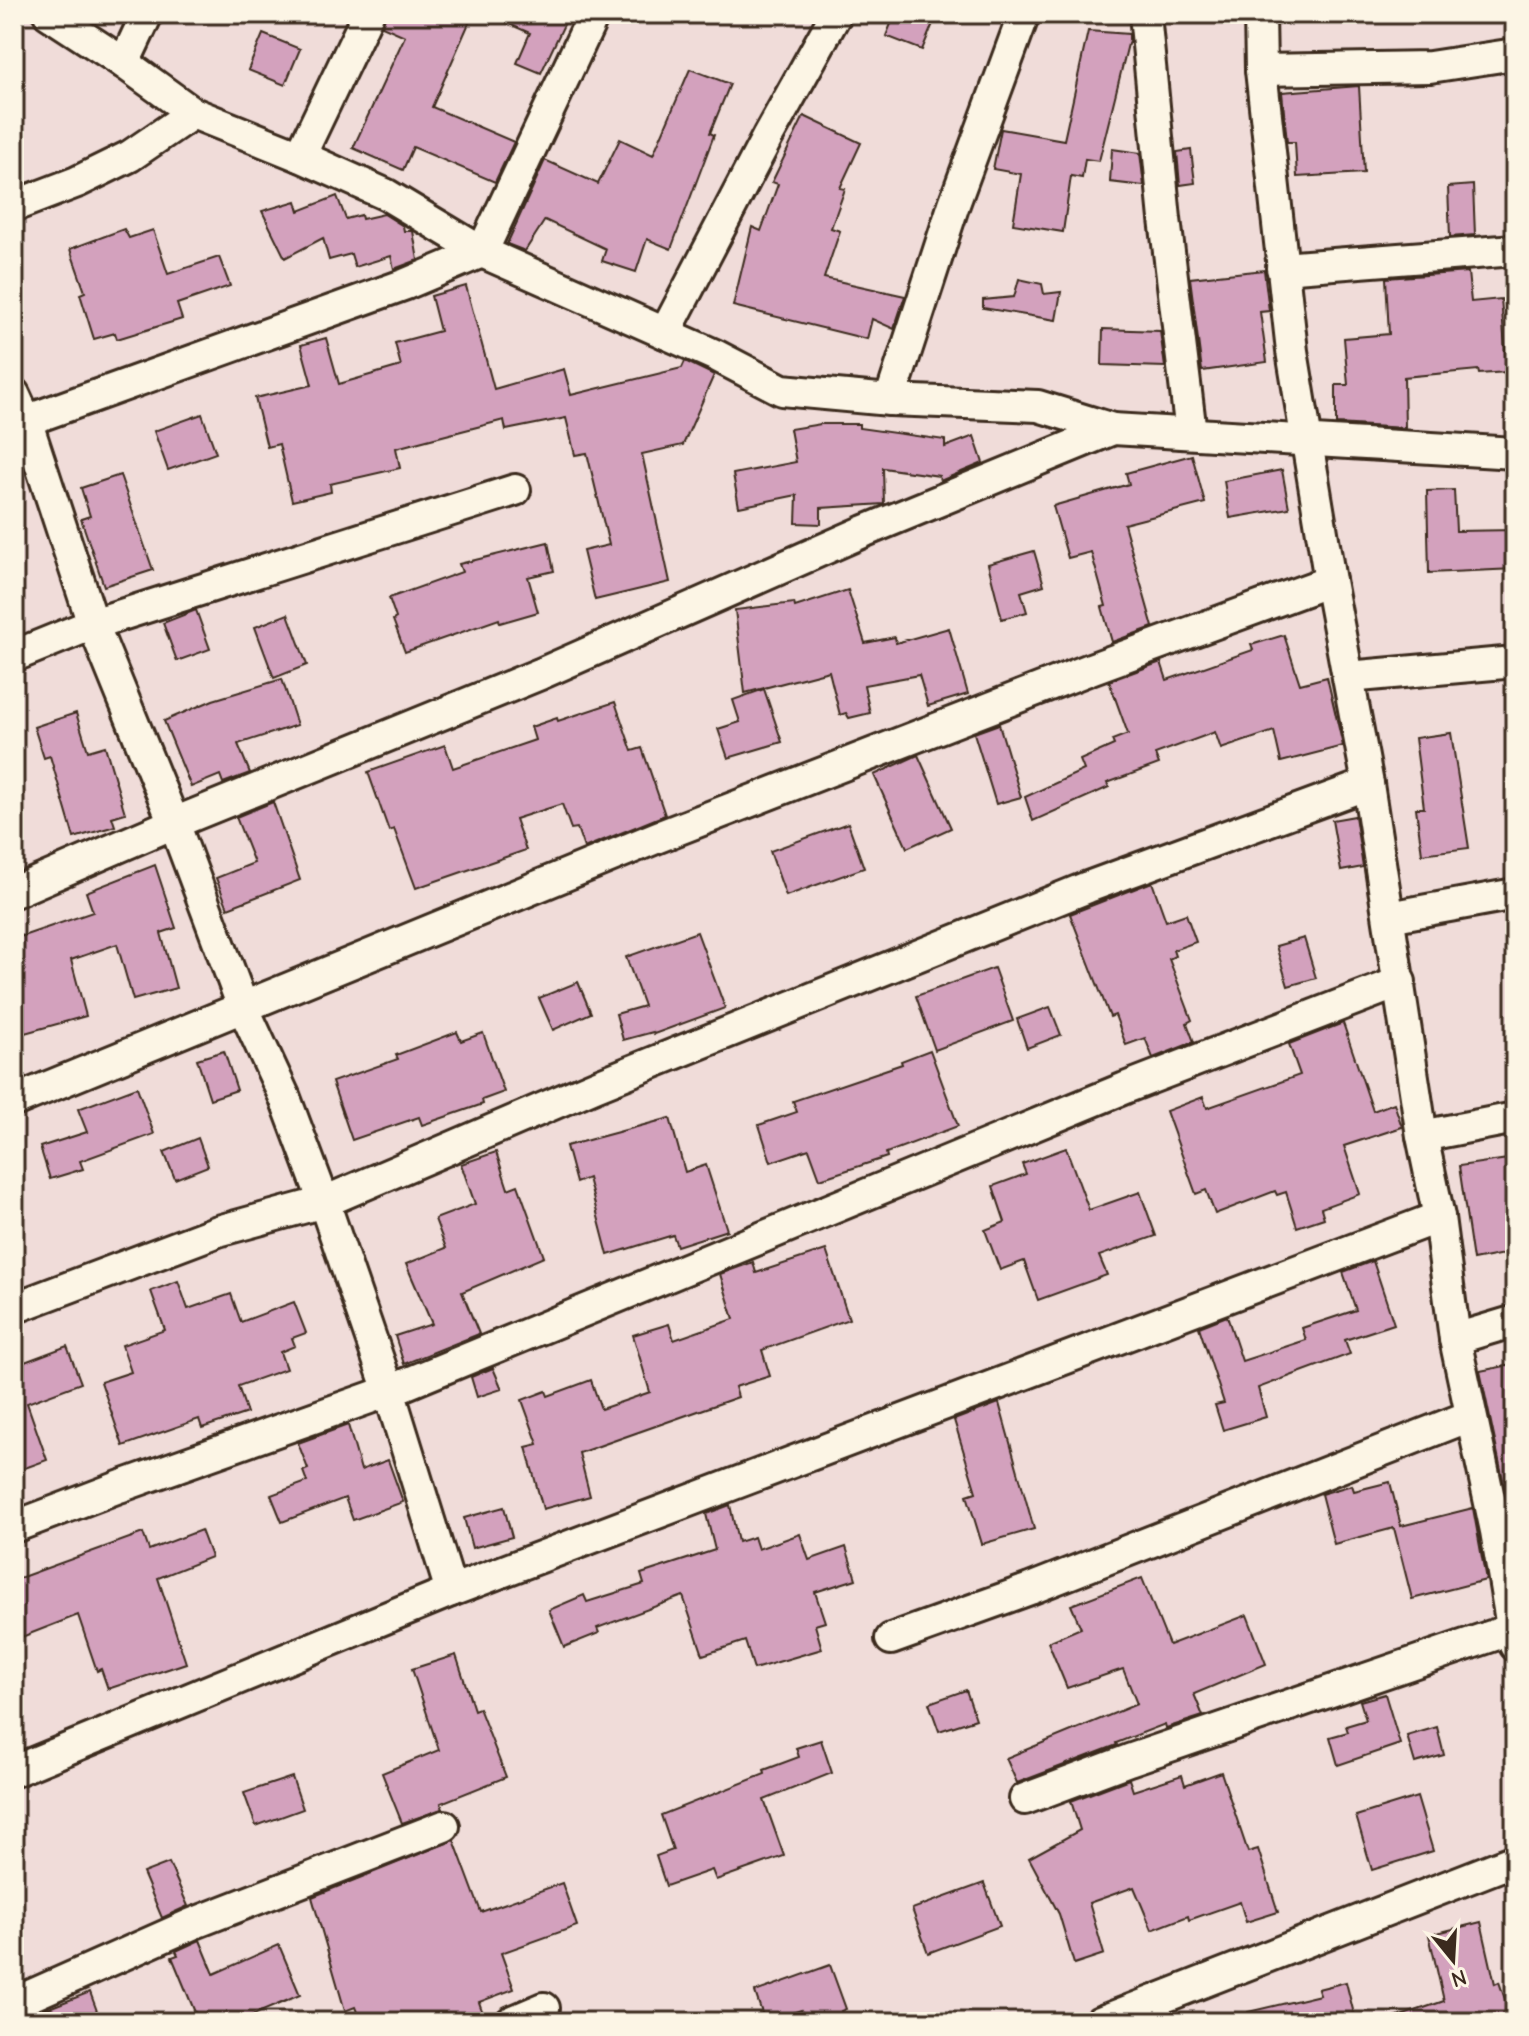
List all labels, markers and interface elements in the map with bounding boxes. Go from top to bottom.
north arrow [1413,1920,1493,2000]
text: N [1448,1963,1470,1993]

